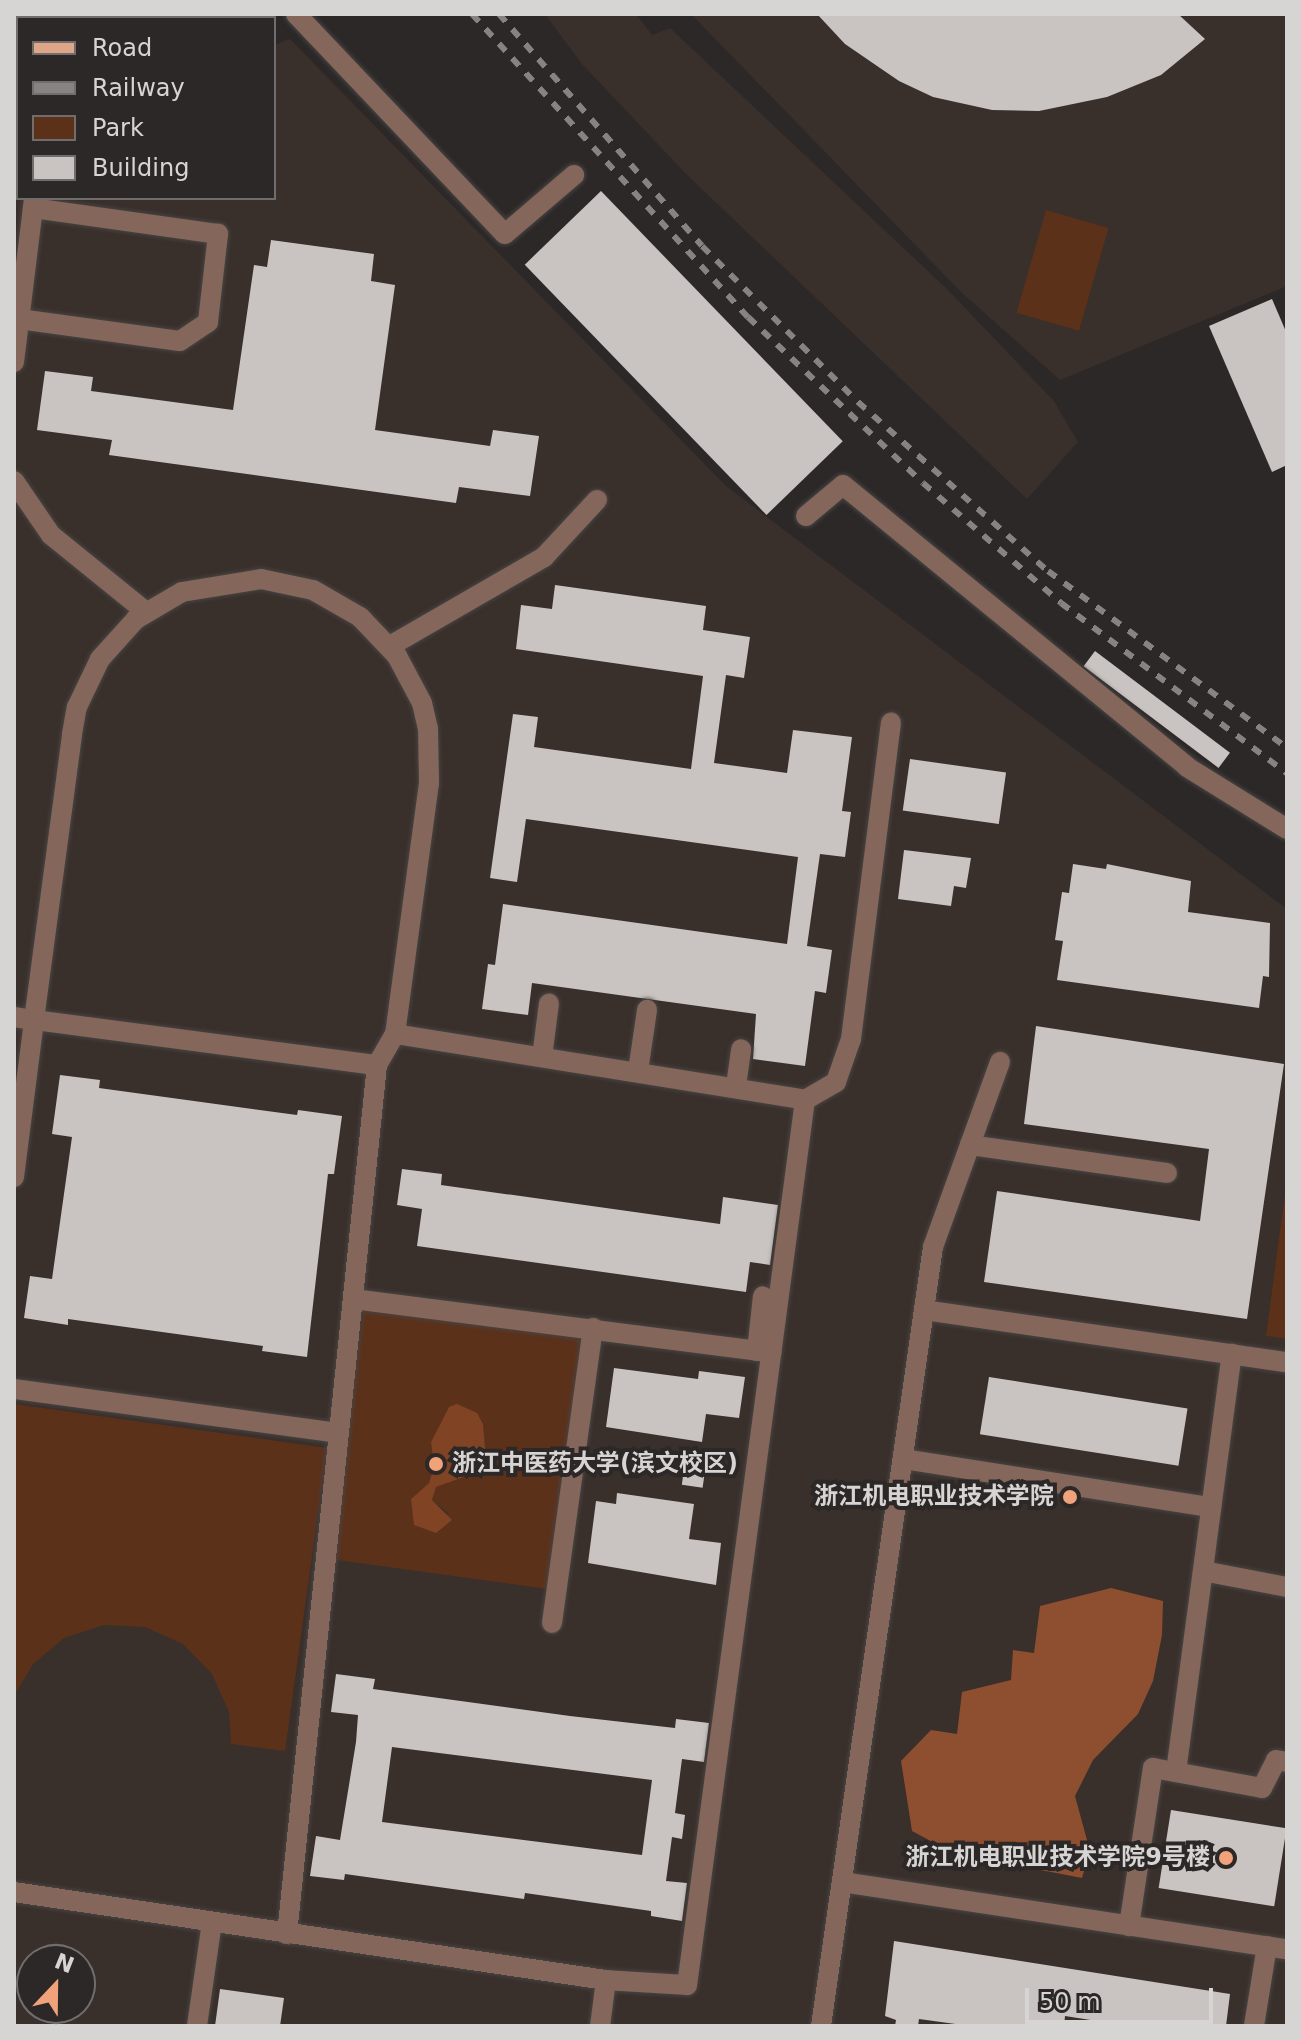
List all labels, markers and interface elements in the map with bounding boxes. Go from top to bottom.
legend [16,16,276,200]
text: Road [92,34,152,62]
text: Railway [92,74,185,102]
text: Park [92,114,144,142]
text: Building [92,154,189,182]
place label: 浙江中医药大学(滨文校区) [452,1450,738,1478]
marker: 浙江中医药大学(滨文校区) [427,1455,445,1473]
place label: 浙江机电职业技术学院 [814,1483,1054,1511]
marker: 浙江机电职业技术学院 [1061,1488,1079,1506]
place label: 浙江机电职业技术学院9号楼 [905,1844,1210,1872]
marker: 浙江机电职业技术学院9号楼 [1217,1849,1235,1867]
north arrow [16,1944,96,2024]
text: N [51,1948,78,1978]
scale bar [1029,1972,1217,2022]
text: 50 m [1039,1988,1101,2016]

